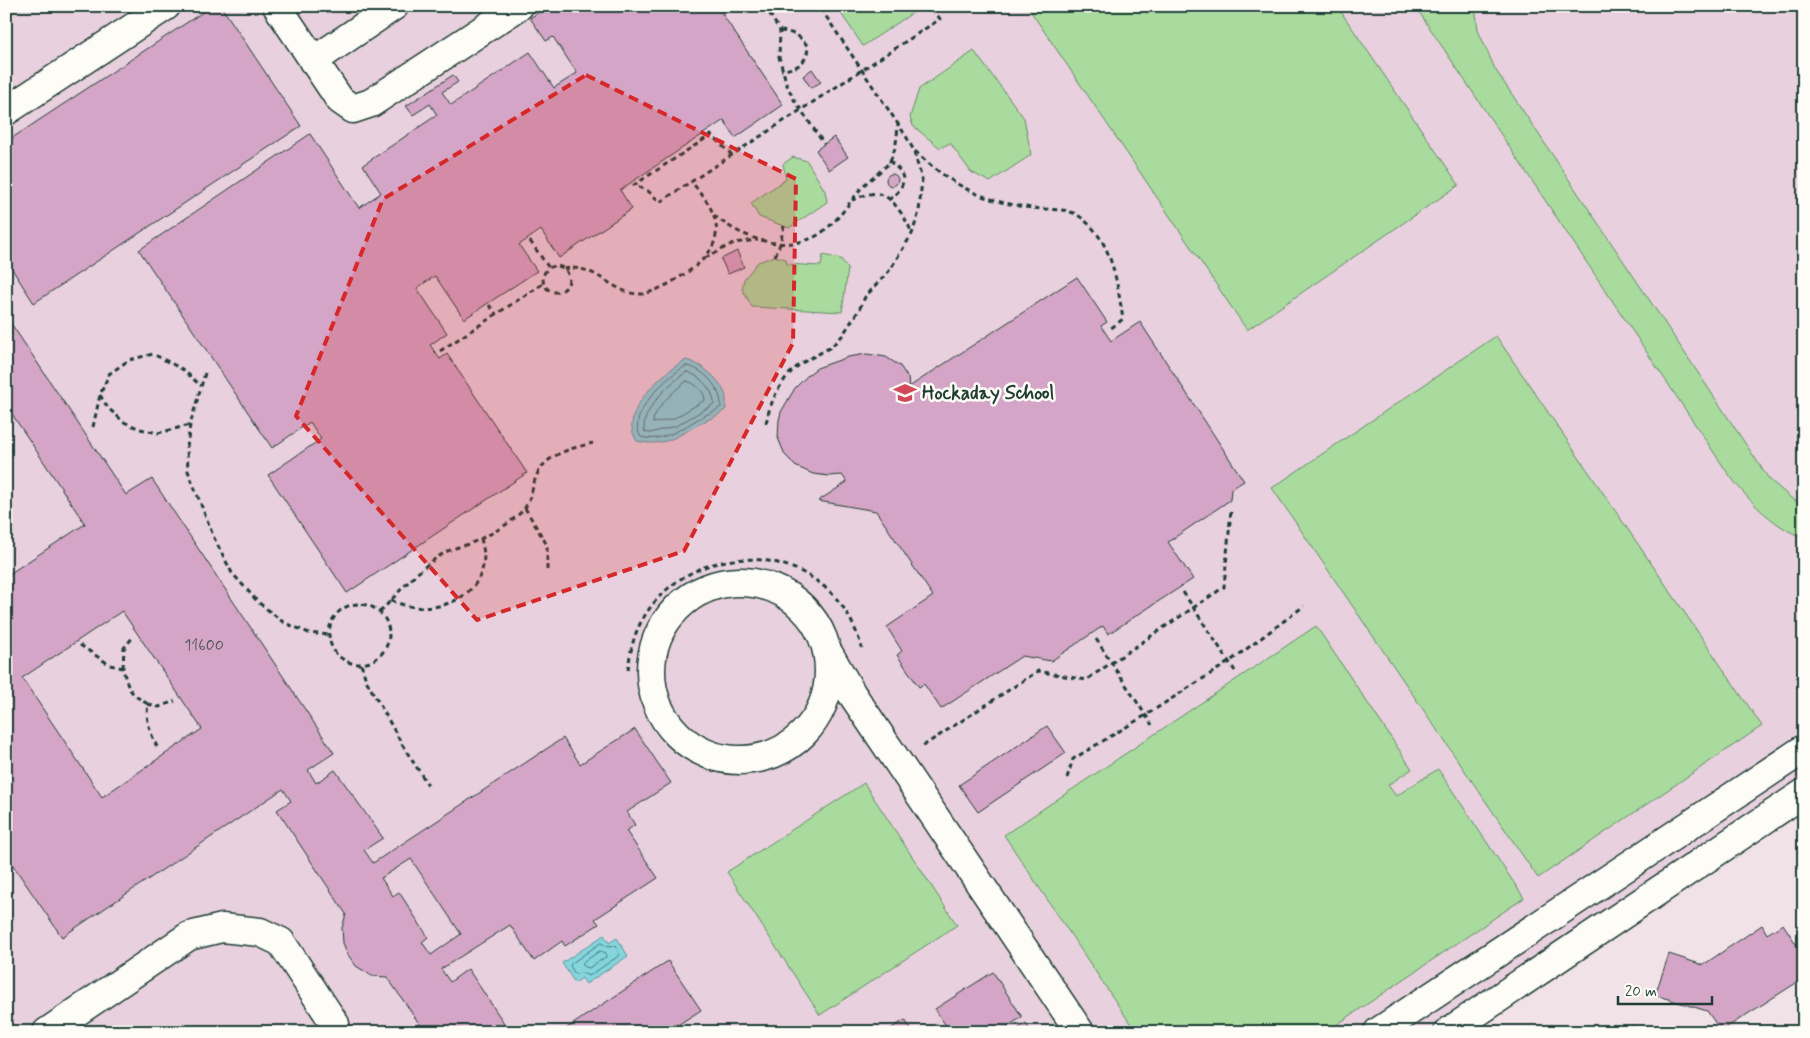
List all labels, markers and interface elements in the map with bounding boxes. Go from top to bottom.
school or university icon: Hockaday School [892,380,918,406]
place label: Hockaday School [922,381,1055,406]
house number: 11600 [184,635,224,656]
scale bar [1618,973,1711,1005]
text: 20 m [1625,982,1657,1002]

